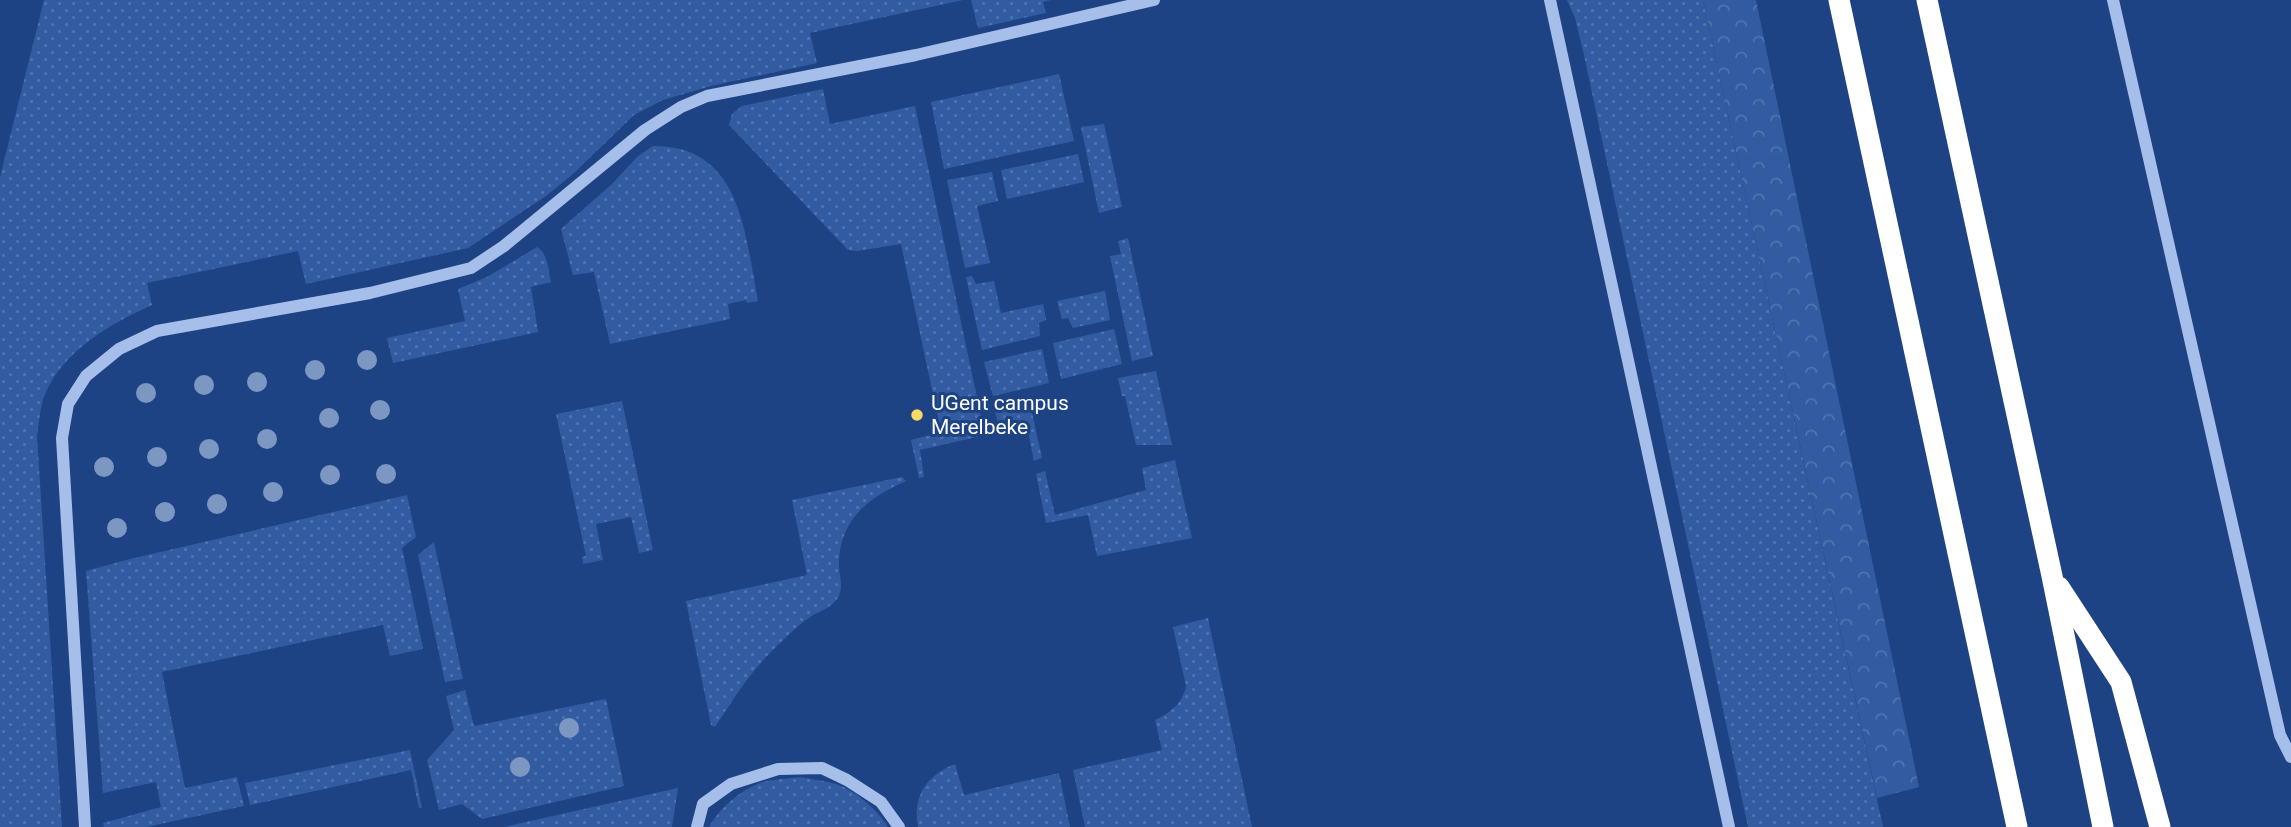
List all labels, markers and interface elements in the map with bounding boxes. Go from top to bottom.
place label: UGent campus Merelbeke [931,391,1069,439]
marker: UGent campus Merelbeke [909,407,925,423]

